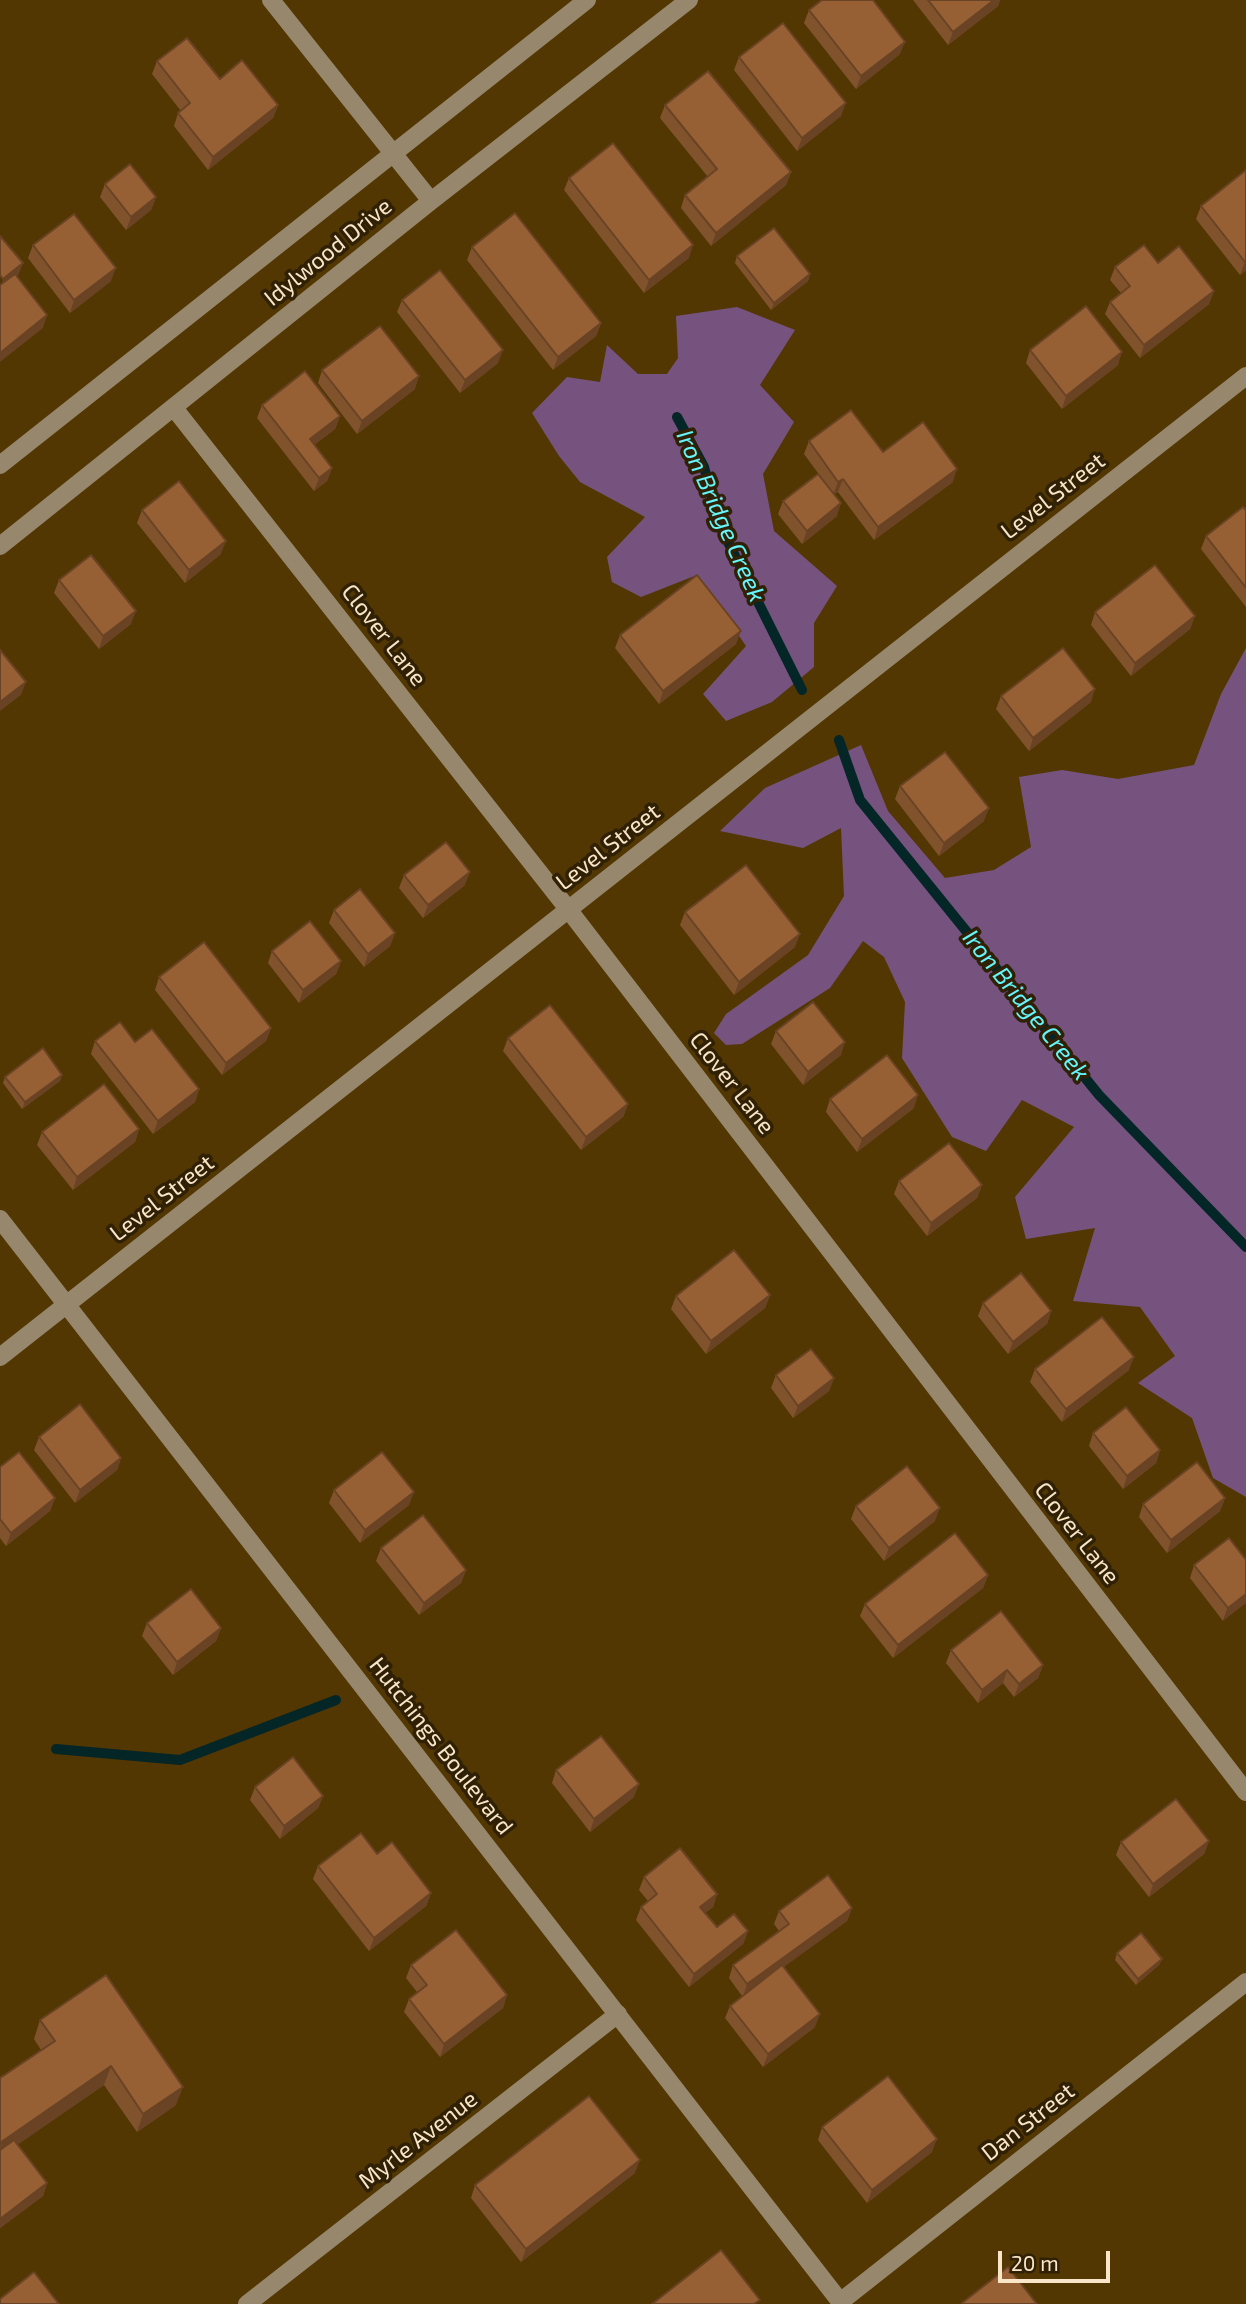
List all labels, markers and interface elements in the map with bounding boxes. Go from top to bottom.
street label: Idylwood Drive [259,192,397,312]
water label: Iron Bridge Creek [670,425,772,607]
street label: Level Street [996,447,1110,545]
street label: Clover Lane [336,579,432,691]
street label: Level Street [551,798,665,896]
water label: Iron Bridge Creek [956,924,1096,1086]
street label: Clover Lane [684,1027,780,1139]
street label: Level Street [105,1149,219,1247]
street label: Clover Lane [1029,1477,1125,1589]
street label: Hutchings Boulevard [363,1652,519,1840]
street label: Dan Street [976,2077,1080,2167]
street label: Myrle Avenue [353,2085,483,2195]
scale bar [1001,2238,1113,2282]
text: 20 m [1011,2250,1059,2275]

